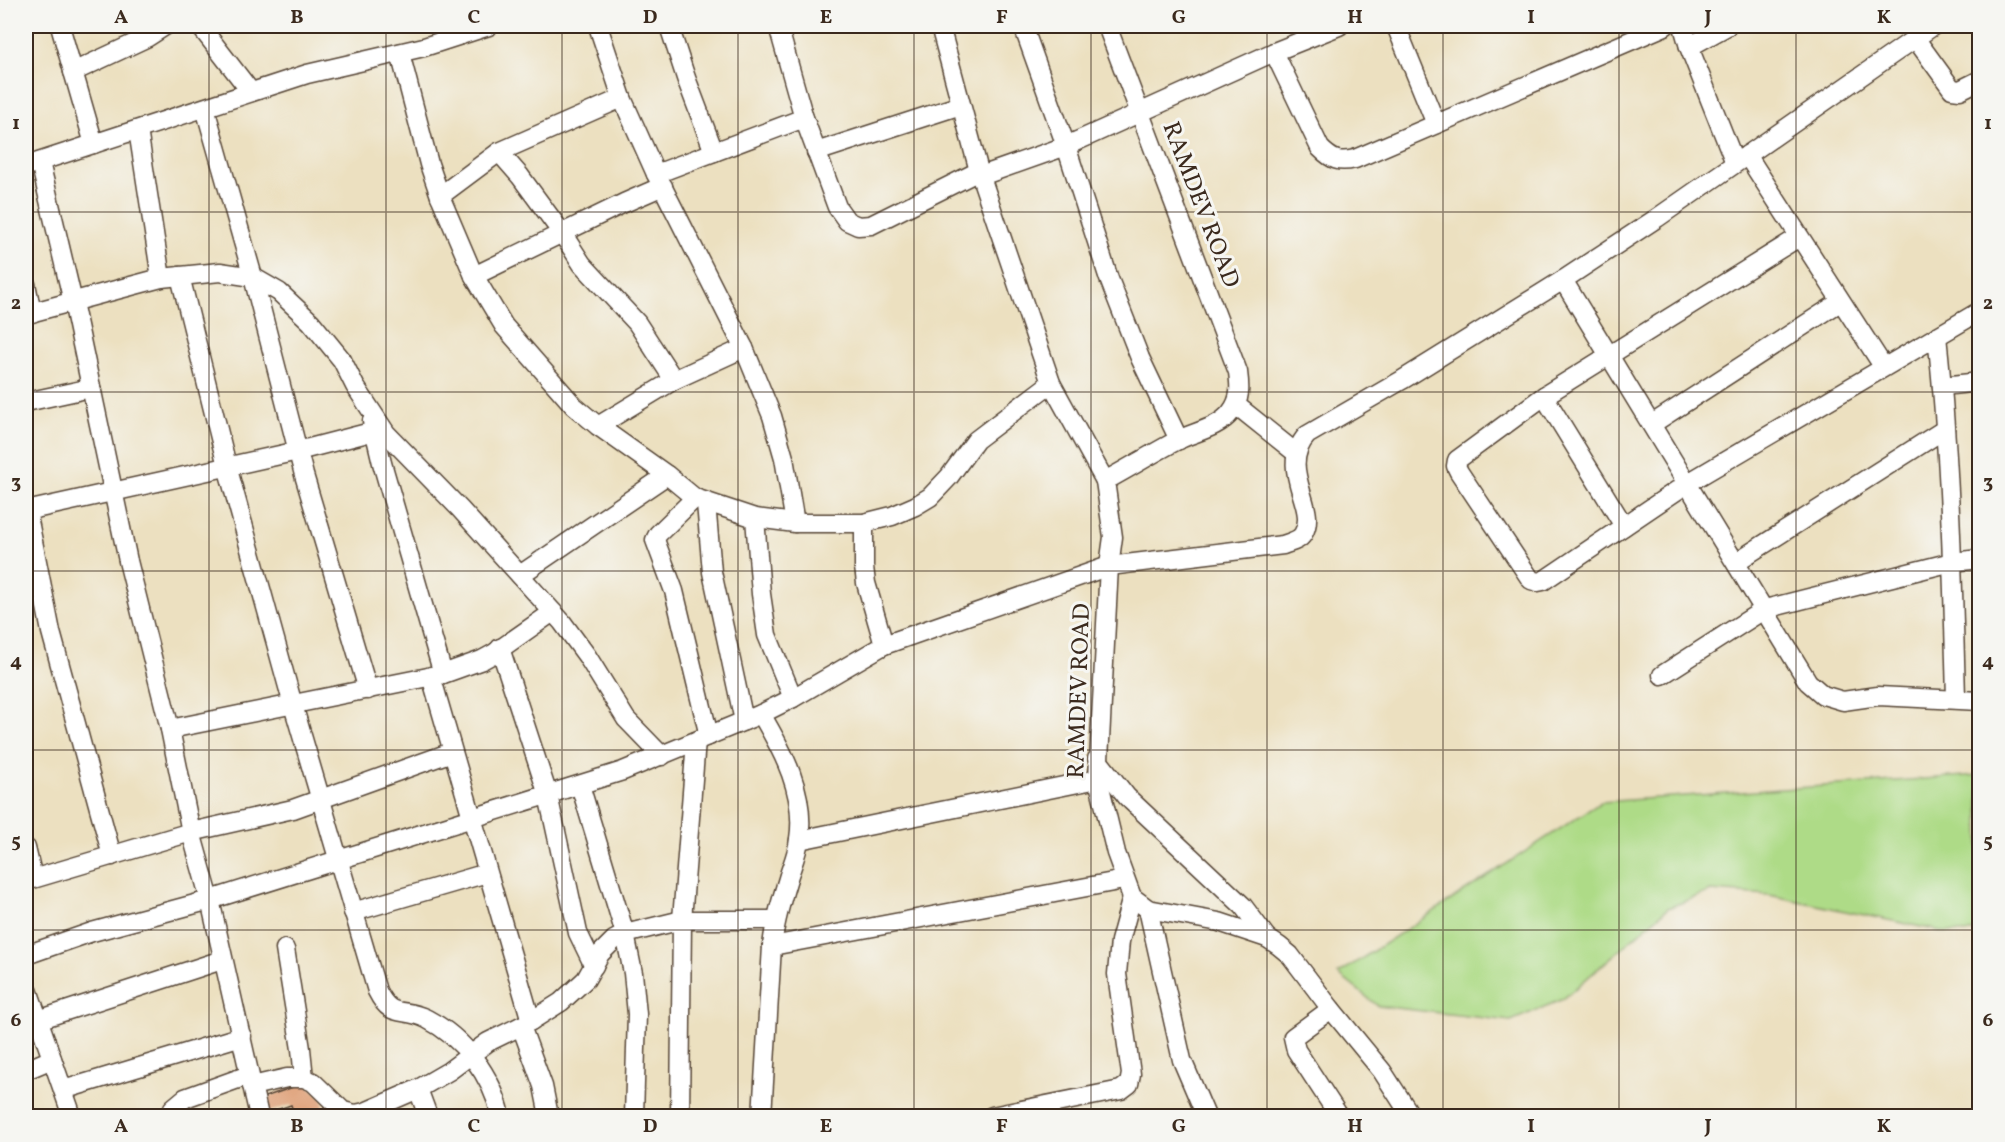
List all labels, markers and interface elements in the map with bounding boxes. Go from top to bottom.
text: A [114,4,128,32]
text: B [290,4,304,32]
text: C [468,4,481,32]
text: D [643,4,657,32]
text: E [820,4,832,32]
text: F [996,4,1008,32]
text: G [1172,4,1186,32]
text: H [1347,4,1363,32]
text: I [1527,4,1535,32]
text: J [1703,4,1712,32]
text: K [1877,4,1892,32]
text: 1 [12,110,20,138]
text: 1 [1984,110,1992,138]
street label: RAMDEV ROAD [1153,117,1247,293]
text: 2 [11,290,21,318]
text: 2 [1983,290,1993,318]
text: 3 [11,469,21,497]
text: 3 [1983,469,1993,497]
street label: RAMDEV ROAD [1060,603,1100,779]
text: 4 [10,648,22,676]
text: 4 [1982,648,1994,676]
text: 5 [11,828,21,856]
text: 5 [1983,828,1993,856]
text: 6 [11,1007,22,1035]
text: 6 [1983,1007,1994,1035]
text: A [114,1113,128,1141]
text: B [290,1113,304,1141]
text: C [468,1113,481,1141]
text: D [643,1113,657,1141]
text: E [820,1113,832,1141]
text: F [996,1113,1008,1141]
text: G [1172,1113,1186,1141]
text: H [1347,1113,1363,1141]
text: I [1527,1113,1535,1141]
text: J [1703,1113,1712,1141]
text: K [1877,1113,1892,1141]

